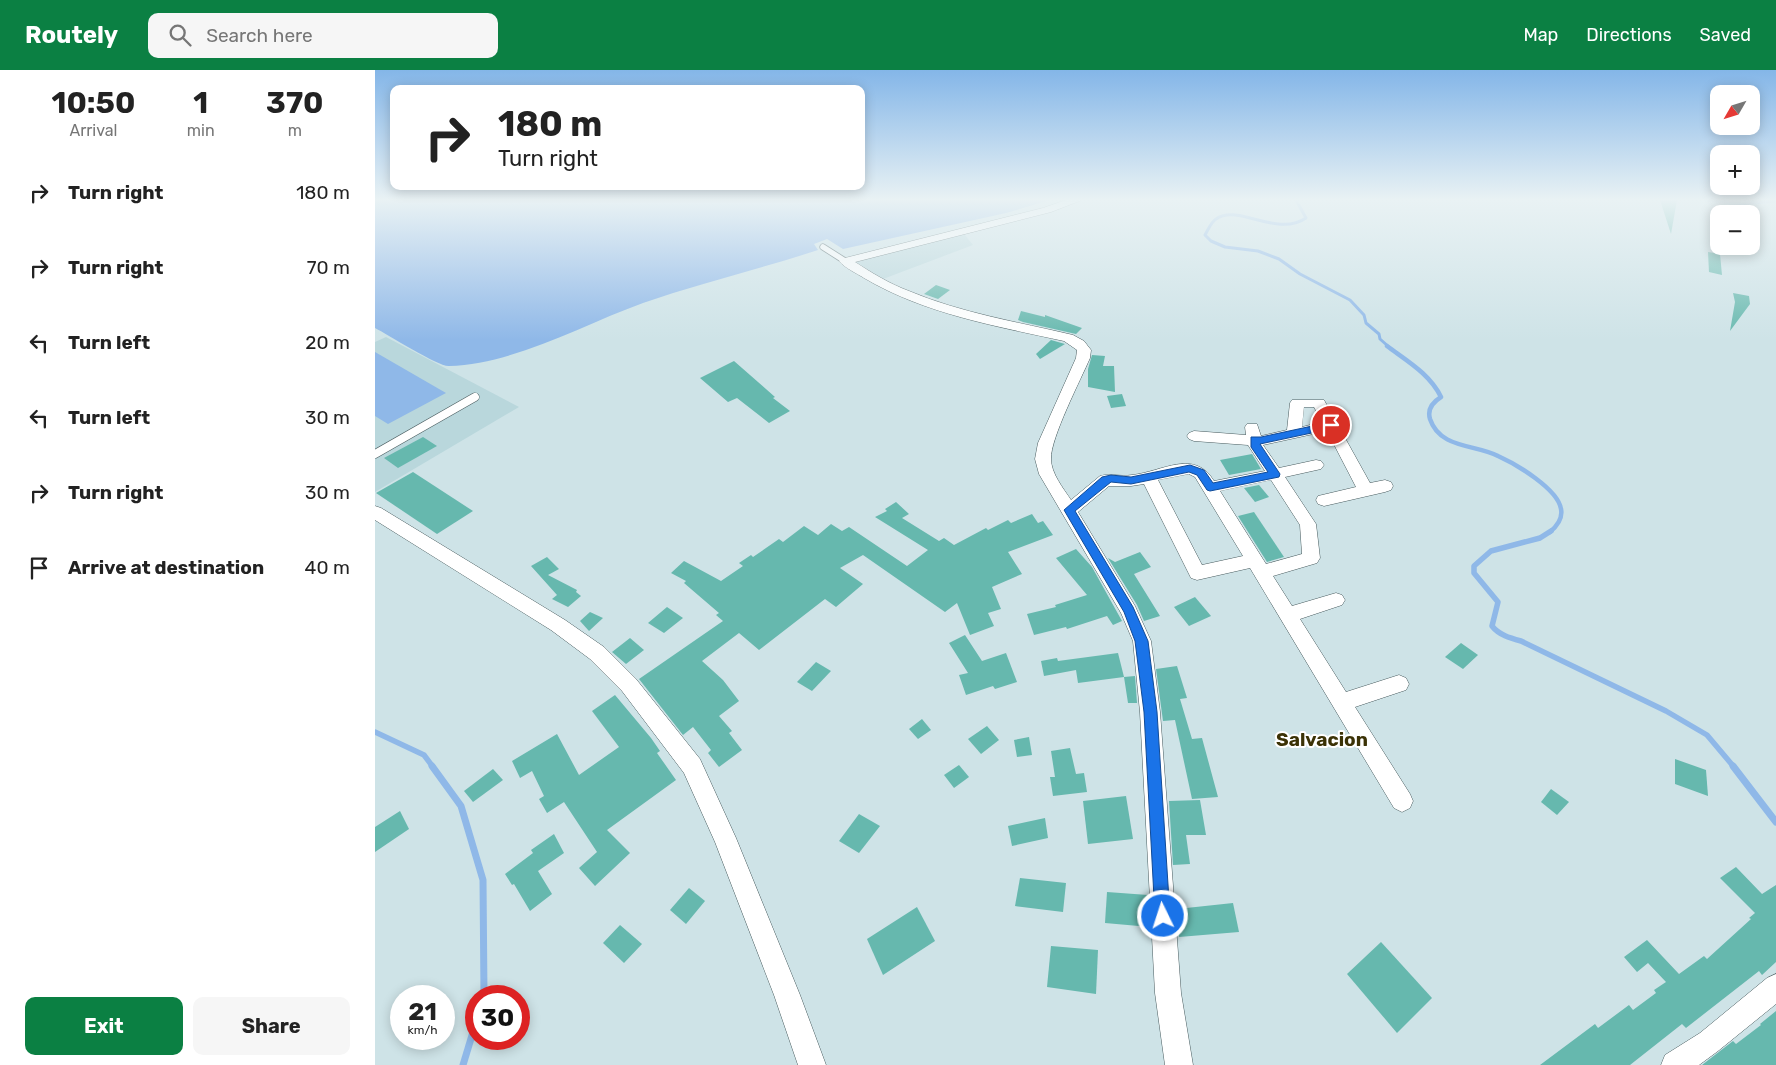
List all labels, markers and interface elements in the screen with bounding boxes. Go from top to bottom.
search box [148,13,498,58]
text: Routely [25,21,118,49]
icon: search [166,21,194,49]
text: Search here [206,24,313,47]
text: Map [1523,24,1558,46]
text: Directions [1586,24,1672,46]
text: Saved [1700,24,1751,46]
text: 10:50 [51,85,135,121]
text: 1 [193,85,208,121]
text: 370 [266,85,323,121]
north arrow [1710,85,1760,135]
map controls [1710,85,1760,255]
text: 180 m [498,103,602,145]
icon: right [415,105,480,170]
text: Arrival [69,121,117,140]
text: min [187,121,215,140]
text: m [288,121,302,140]
text: Turn right [498,145,598,172]
button: + [1710,145,1760,195]
icon: right [25,179,53,207]
text: Turn right [68,181,163,204]
text: 180 m [296,181,350,204]
button: − [1710,205,1760,255]
icon: right [25,254,53,282]
text: Turn right [68,256,163,279]
text: 70 m [307,256,350,279]
icon: left [25,329,53,357]
text: Turn left [68,331,150,354]
text: 20 m [305,331,350,354]
icon: left [25,404,53,432]
pin [1310,404,1352,446]
text: Turn left [68,406,150,429]
text: 30 m [305,406,350,429]
icon: arrive [1317,411,1345,439]
icon: right [25,479,53,507]
text: Turn right [68,481,163,504]
text: 30 m [305,481,350,504]
icon: arrive [25,554,53,582]
text: Arrive at destination [68,556,264,579]
text: 40 m [305,556,350,579]
district label: Salvacion [1276,728,1368,751]
position arrow [1136,889,1188,941]
speed limit sign: 30 [465,985,530,1050]
button: Exit [25,997,183,1055]
button: Share [193,997,350,1055]
text: 21 [408,997,437,1026]
text: km/h [408,1023,437,1037]

